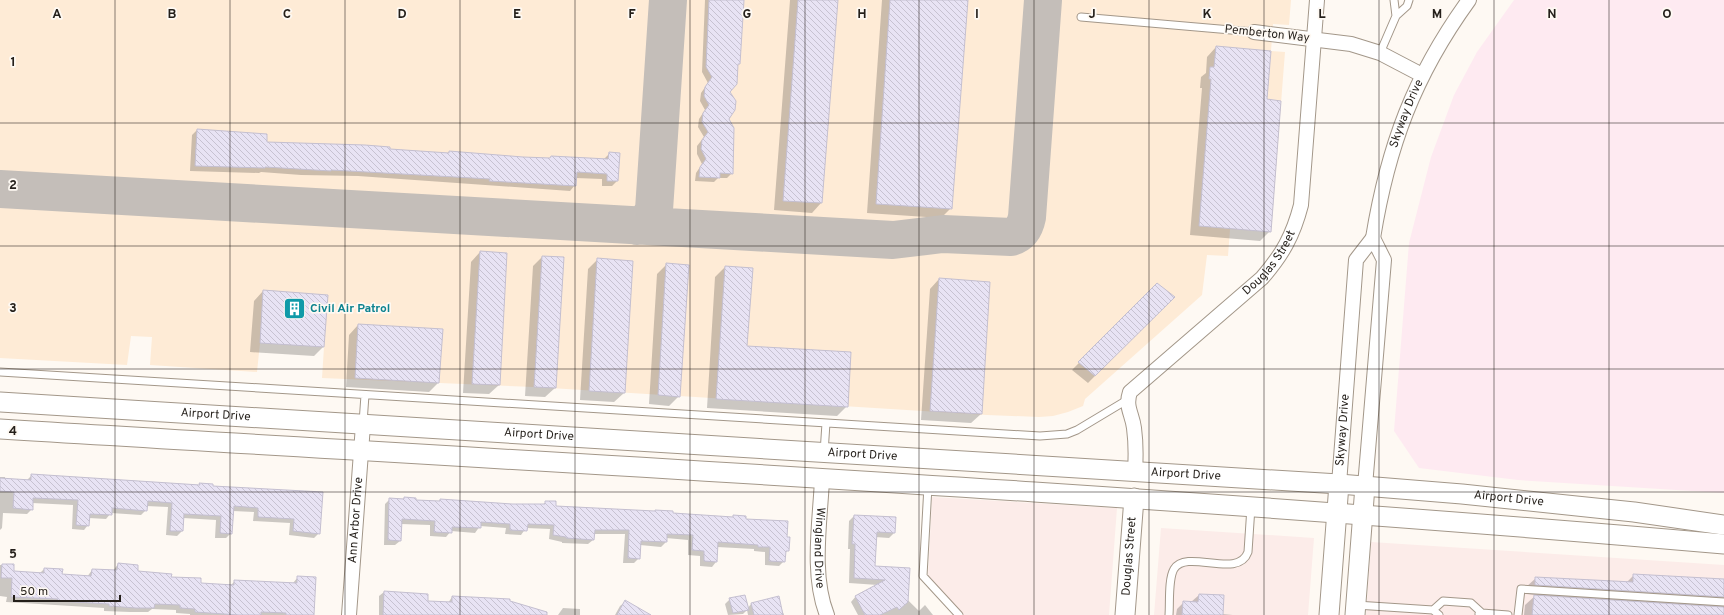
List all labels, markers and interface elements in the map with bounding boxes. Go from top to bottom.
text: A [52,7,62,23]
text: B [168,7,177,23]
text: C [283,7,291,23]
text: D [397,7,407,23]
text: E [513,7,521,23]
text: F [628,7,636,23]
text: G [743,7,752,23]
text: H [857,7,867,23]
text: I [975,7,979,23]
text: J [1088,7,1096,23]
text: K [1202,7,1212,23]
text: L [1318,7,1326,23]
text: M [1432,7,1442,23]
text: N [1547,7,1557,23]
text: O [1662,7,1672,23]
street label: Pemberton Way [1224,22,1310,46]
text: 1 [10,55,16,71]
street label: Skyway Drive [1386,77,1428,150]
text: 2 [9,178,17,194]
street label: Douglas Street [1239,228,1300,299]
building icon: Civil Air Patrol [281,296,307,322]
text: 3 [9,301,17,317]
place label: Civil Air Patrol [310,301,390,317]
street label: Skyway Drive [1332,394,1354,467]
street label: Airport Drive [180,405,251,425]
text: 4 [9,424,17,440]
street label: Airport Drive [503,425,574,445]
street label: Airport Drive [827,445,898,465]
street label: Airport Drive [1150,464,1221,485]
street label: Ann Arbor Drive [345,477,367,564]
street label: Airport Drive [1473,487,1545,511]
street label: Wingland Drive [810,507,828,590]
street label: Douglas Street [1119,516,1141,596]
text: 5 [9,547,17,563]
scale bar [14,577,120,603]
text: 50 m [20,584,48,600]

